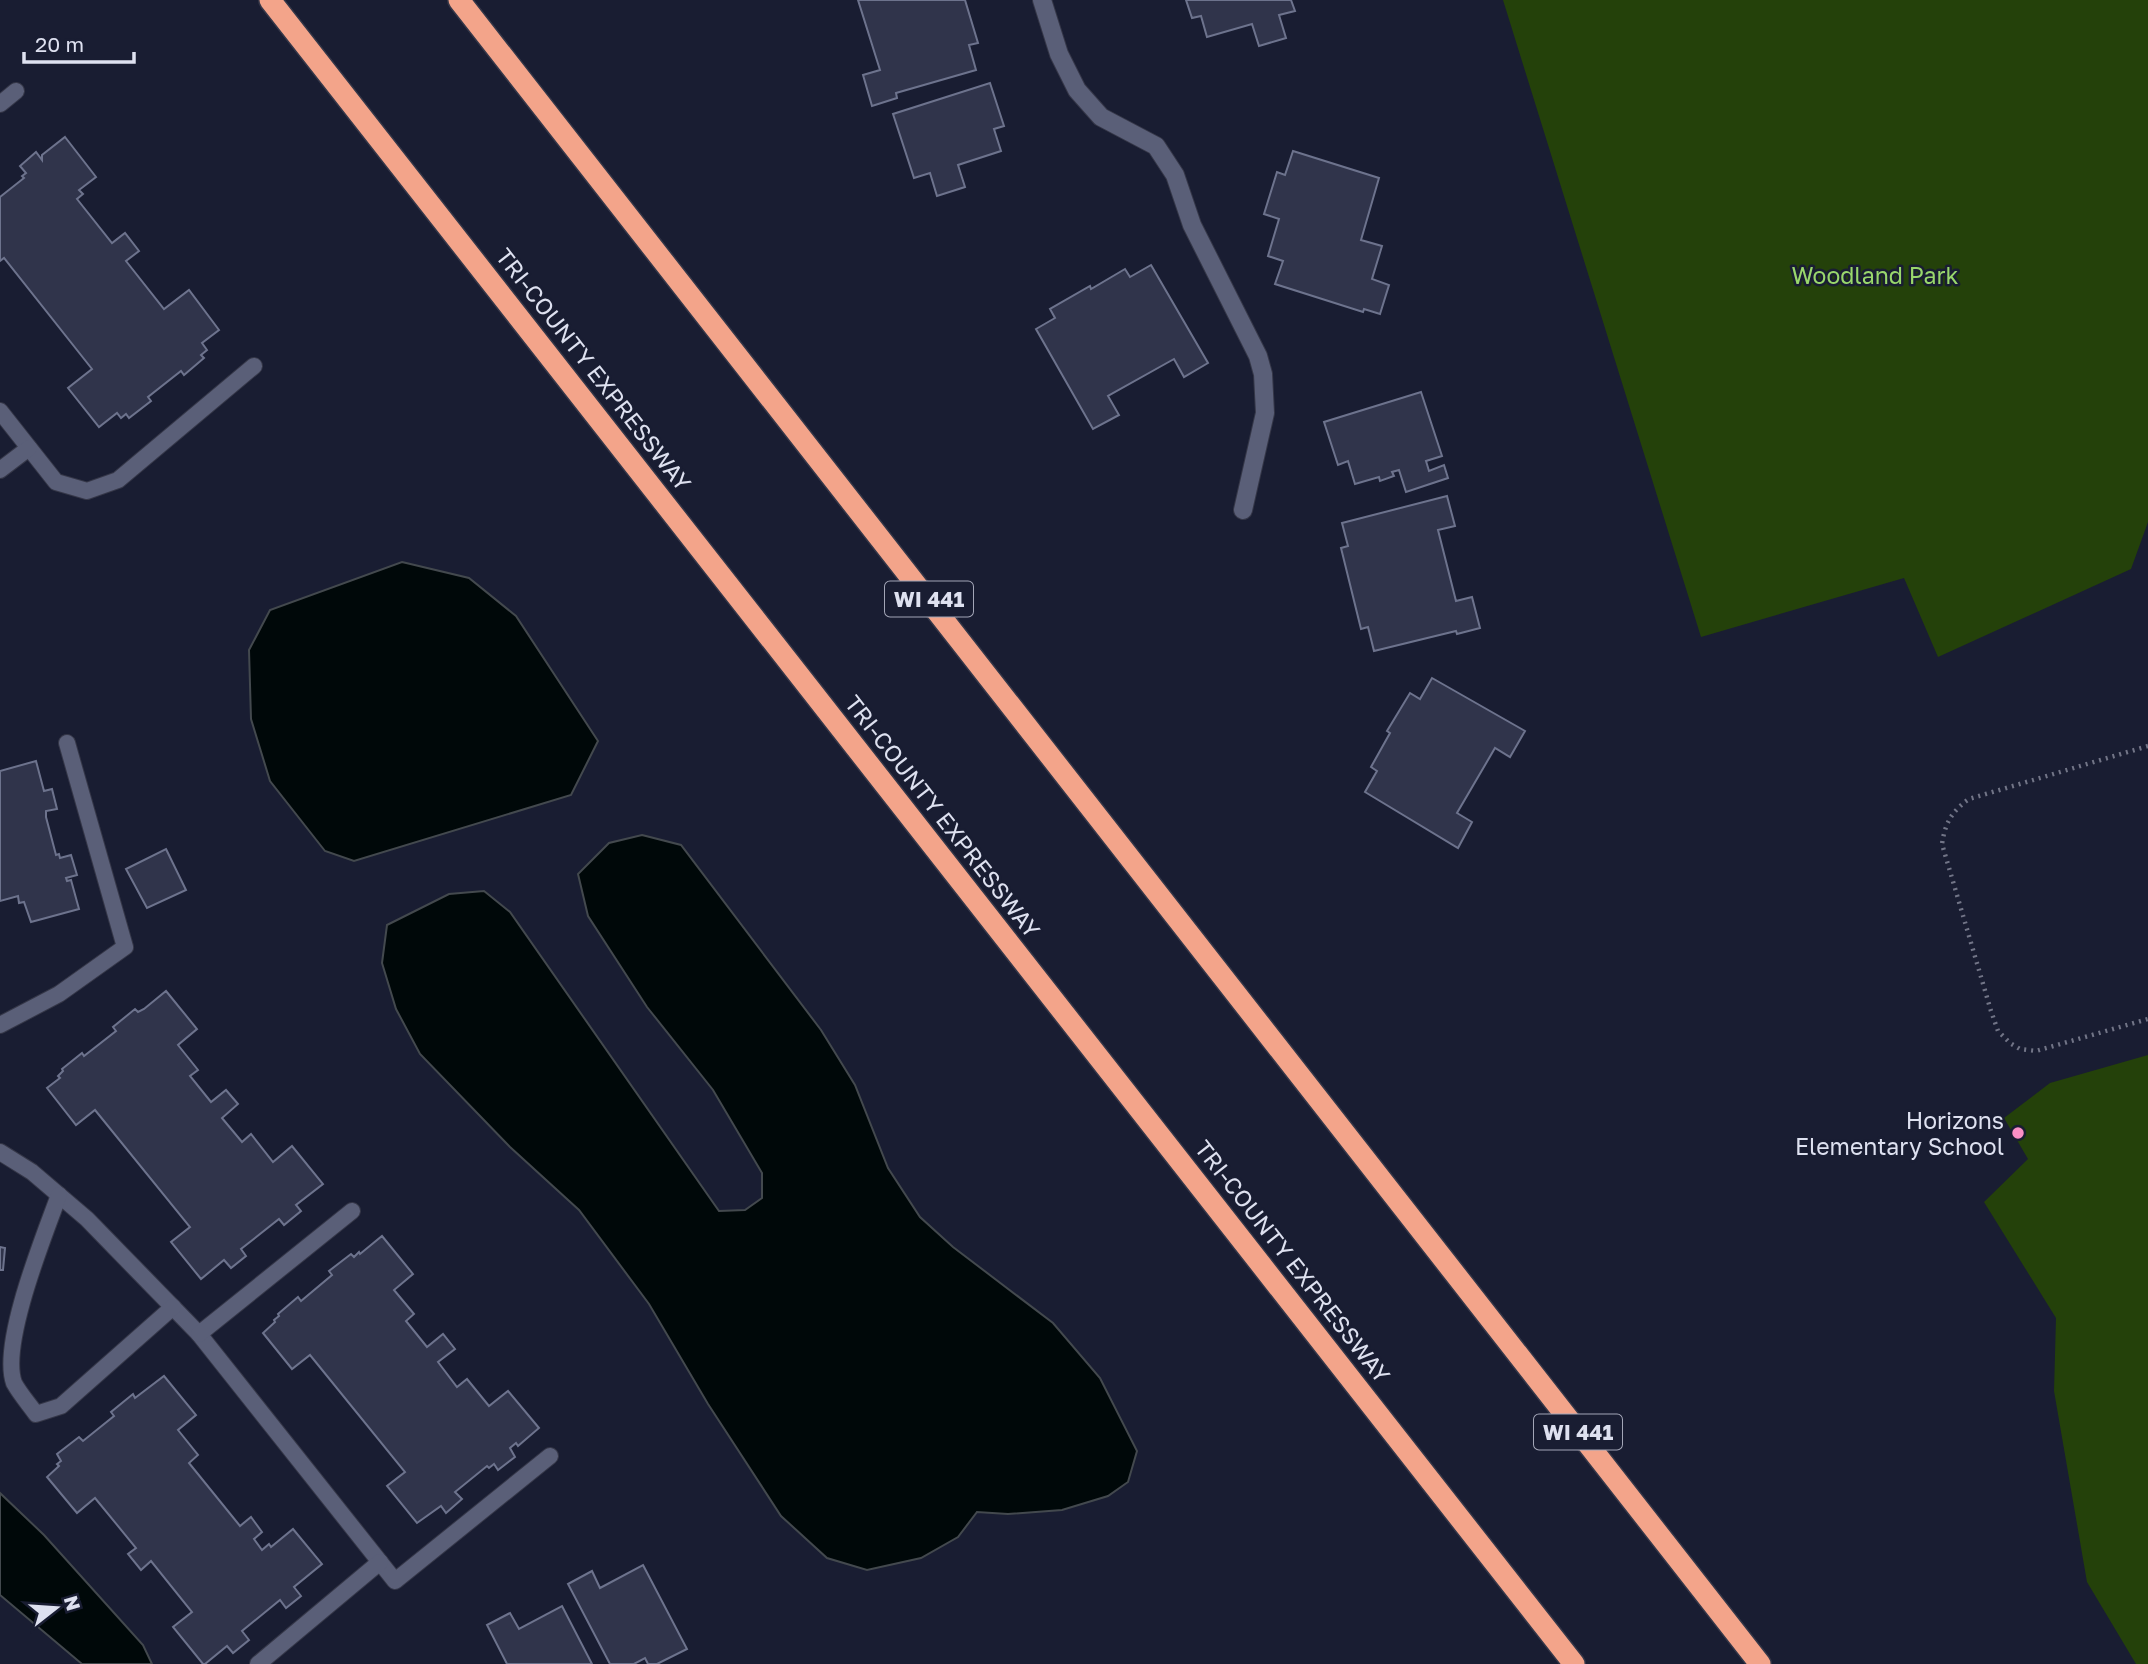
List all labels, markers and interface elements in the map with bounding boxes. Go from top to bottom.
scale bar [24,21,135,65]
text: 20 m [35,31,84,57]
street label: TRI-COUNTY EXPRESSWAY [491,242,698,496]
park label: Woodland Park [1791,261,1959,289]
road number: WI 441 [885,582,973,616]
street label: TRI-COUNTY EXPRESSWAY [840,689,1047,943]
place label: Horizons Elementary School [1795,1106,2004,1160]
marker: Horizons Elementary School [2010,1125,2026,1141]
street label: TRI-COUNTY EXPRESSWAY [1190,1134,1397,1388]
road number: WI 441 [1534,1414,1622,1450]
north arrow [21,1573,91,1643]
text: N [60,1593,86,1613]

